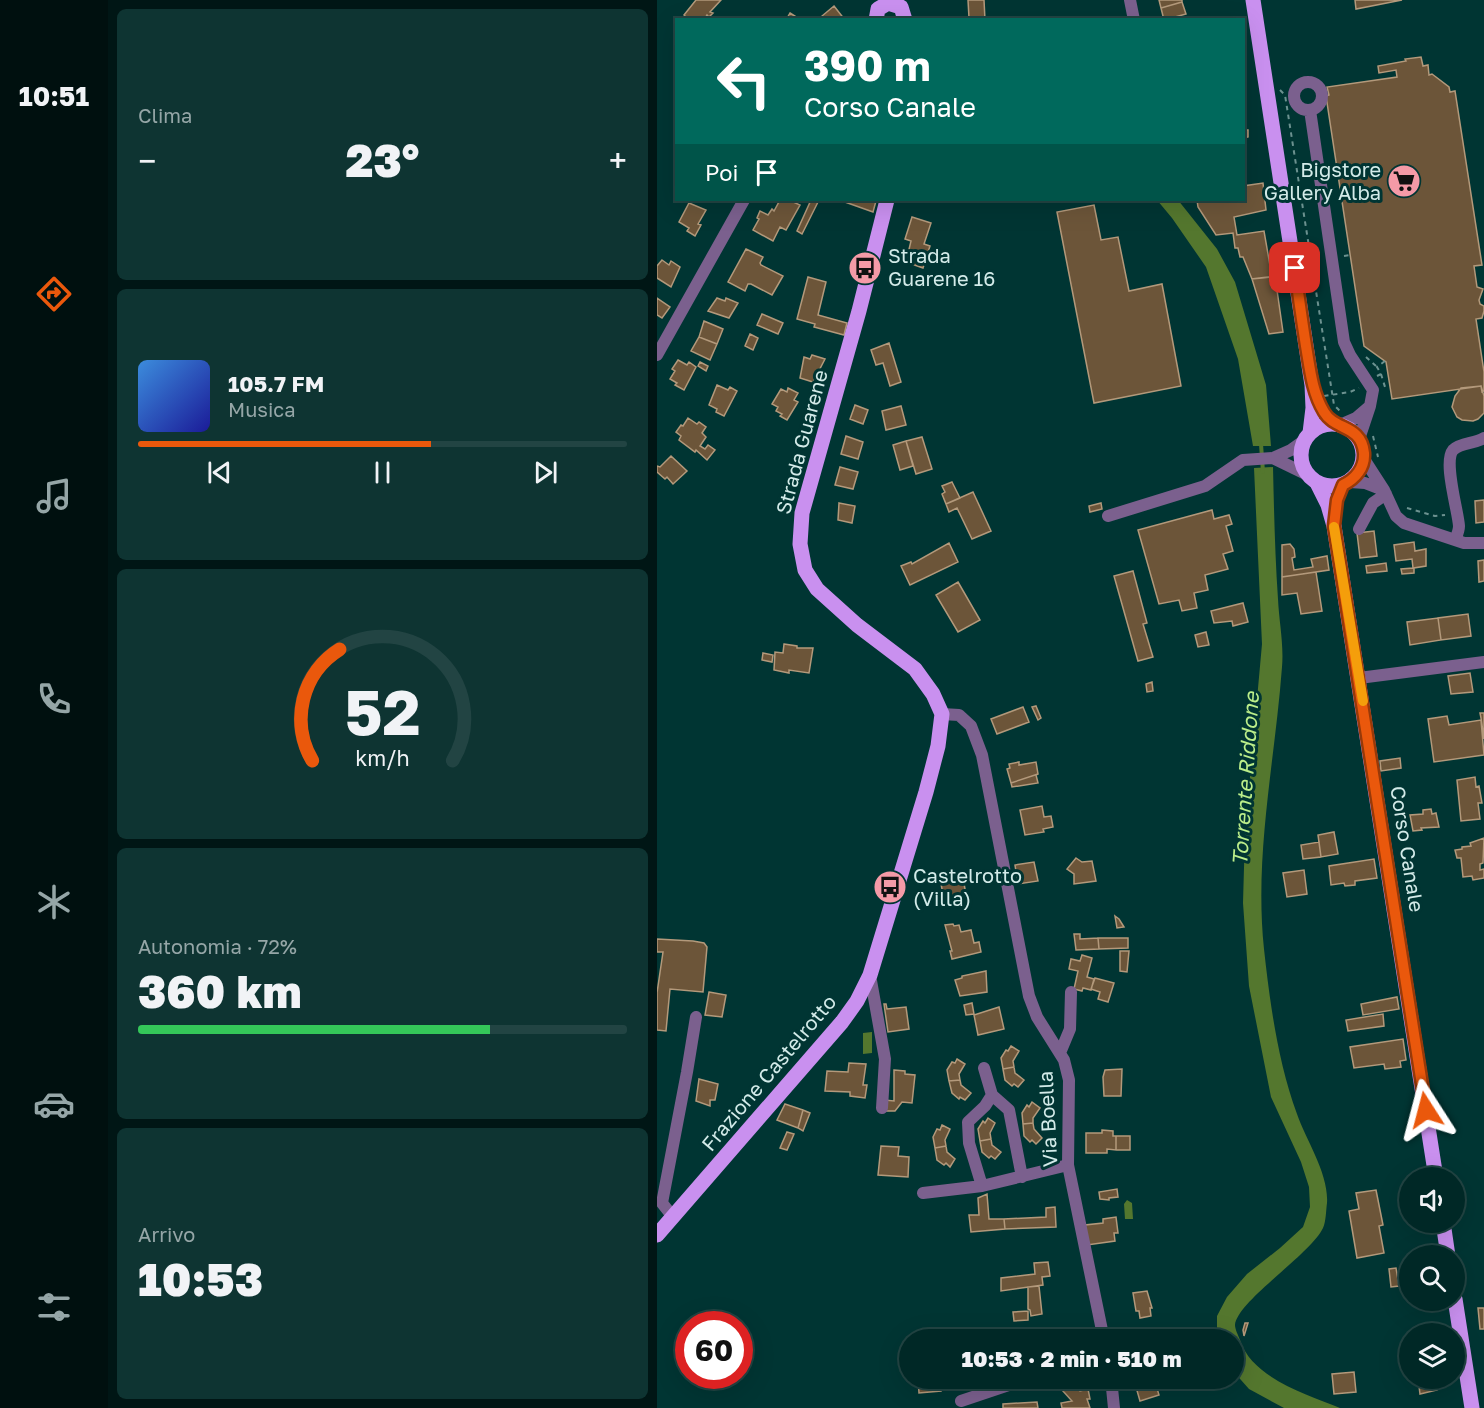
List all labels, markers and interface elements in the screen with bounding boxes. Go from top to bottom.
text: 390 m [804,40,931,90]
icon: left [705,42,783,120]
text: 10:51 [19,80,89,112]
text: Corso Canale [804,91,976,123]
text: Clima [138,103,192,127]
text: 23° [346,133,419,187]
text: − [138,141,156,180]
text: + [609,141,627,180]
icon: arrive [750,156,783,189]
place label: Bigstore Gallery Alba [1264,157,1381,204]
text: Poi [705,159,738,186]
supermarket icon: Bigstore Gallery Alba [1386,163,1422,199]
pin [1269,242,1320,293]
place label: Strada Guarene 16 [888,243,995,290]
bus stop icon: Strada Guarene 16 [847,250,883,286]
icon: arrive [1278,251,1311,284]
icon: directions [33,273,75,315]
street label: Strada Guarene [770,367,832,517]
text: 105.7 FM [228,370,324,397]
text: Musica [228,397,295,421]
icon: previous [203,456,236,489]
icon: pause [366,456,399,489]
icon: next [529,456,562,489]
icon: music [33,475,75,517]
text: 52 [344,674,421,749]
icon: phone [33,678,75,720]
water label: Torrente Riddone [1226,689,1264,867]
text: km/h [355,745,410,771]
street label: Corso Canale [1386,784,1430,914]
place label: Castelrotto (Villa) [913,863,1022,910]
bus stop icon: Castelrotto (Villa) [872,869,908,905]
icon: climate [33,881,75,923]
text: Autonomia · 72% [138,934,297,958]
text: 360 km [138,964,302,1018]
street label: Frazione Castelrotto [696,990,840,1155]
street label: Via Boella [1033,1070,1062,1168]
position arrow [1394,1078,1458,1142]
icon: car [33,1083,75,1125]
map controls [1399,1167,1465,1389]
button: sound [1399,1167,1465,1233]
text: Arrivo [138,1222,195,1246]
button: search [1399,1245,1465,1311]
text: 10:53 [138,1252,263,1306]
icon: filters [33,1286,75,1328]
speed limit sign: 60 [675,1311,753,1389]
button: layers [1399,1323,1465,1389]
text: 10:53 · 2 min · 510 m [961,1345,1182,1372]

